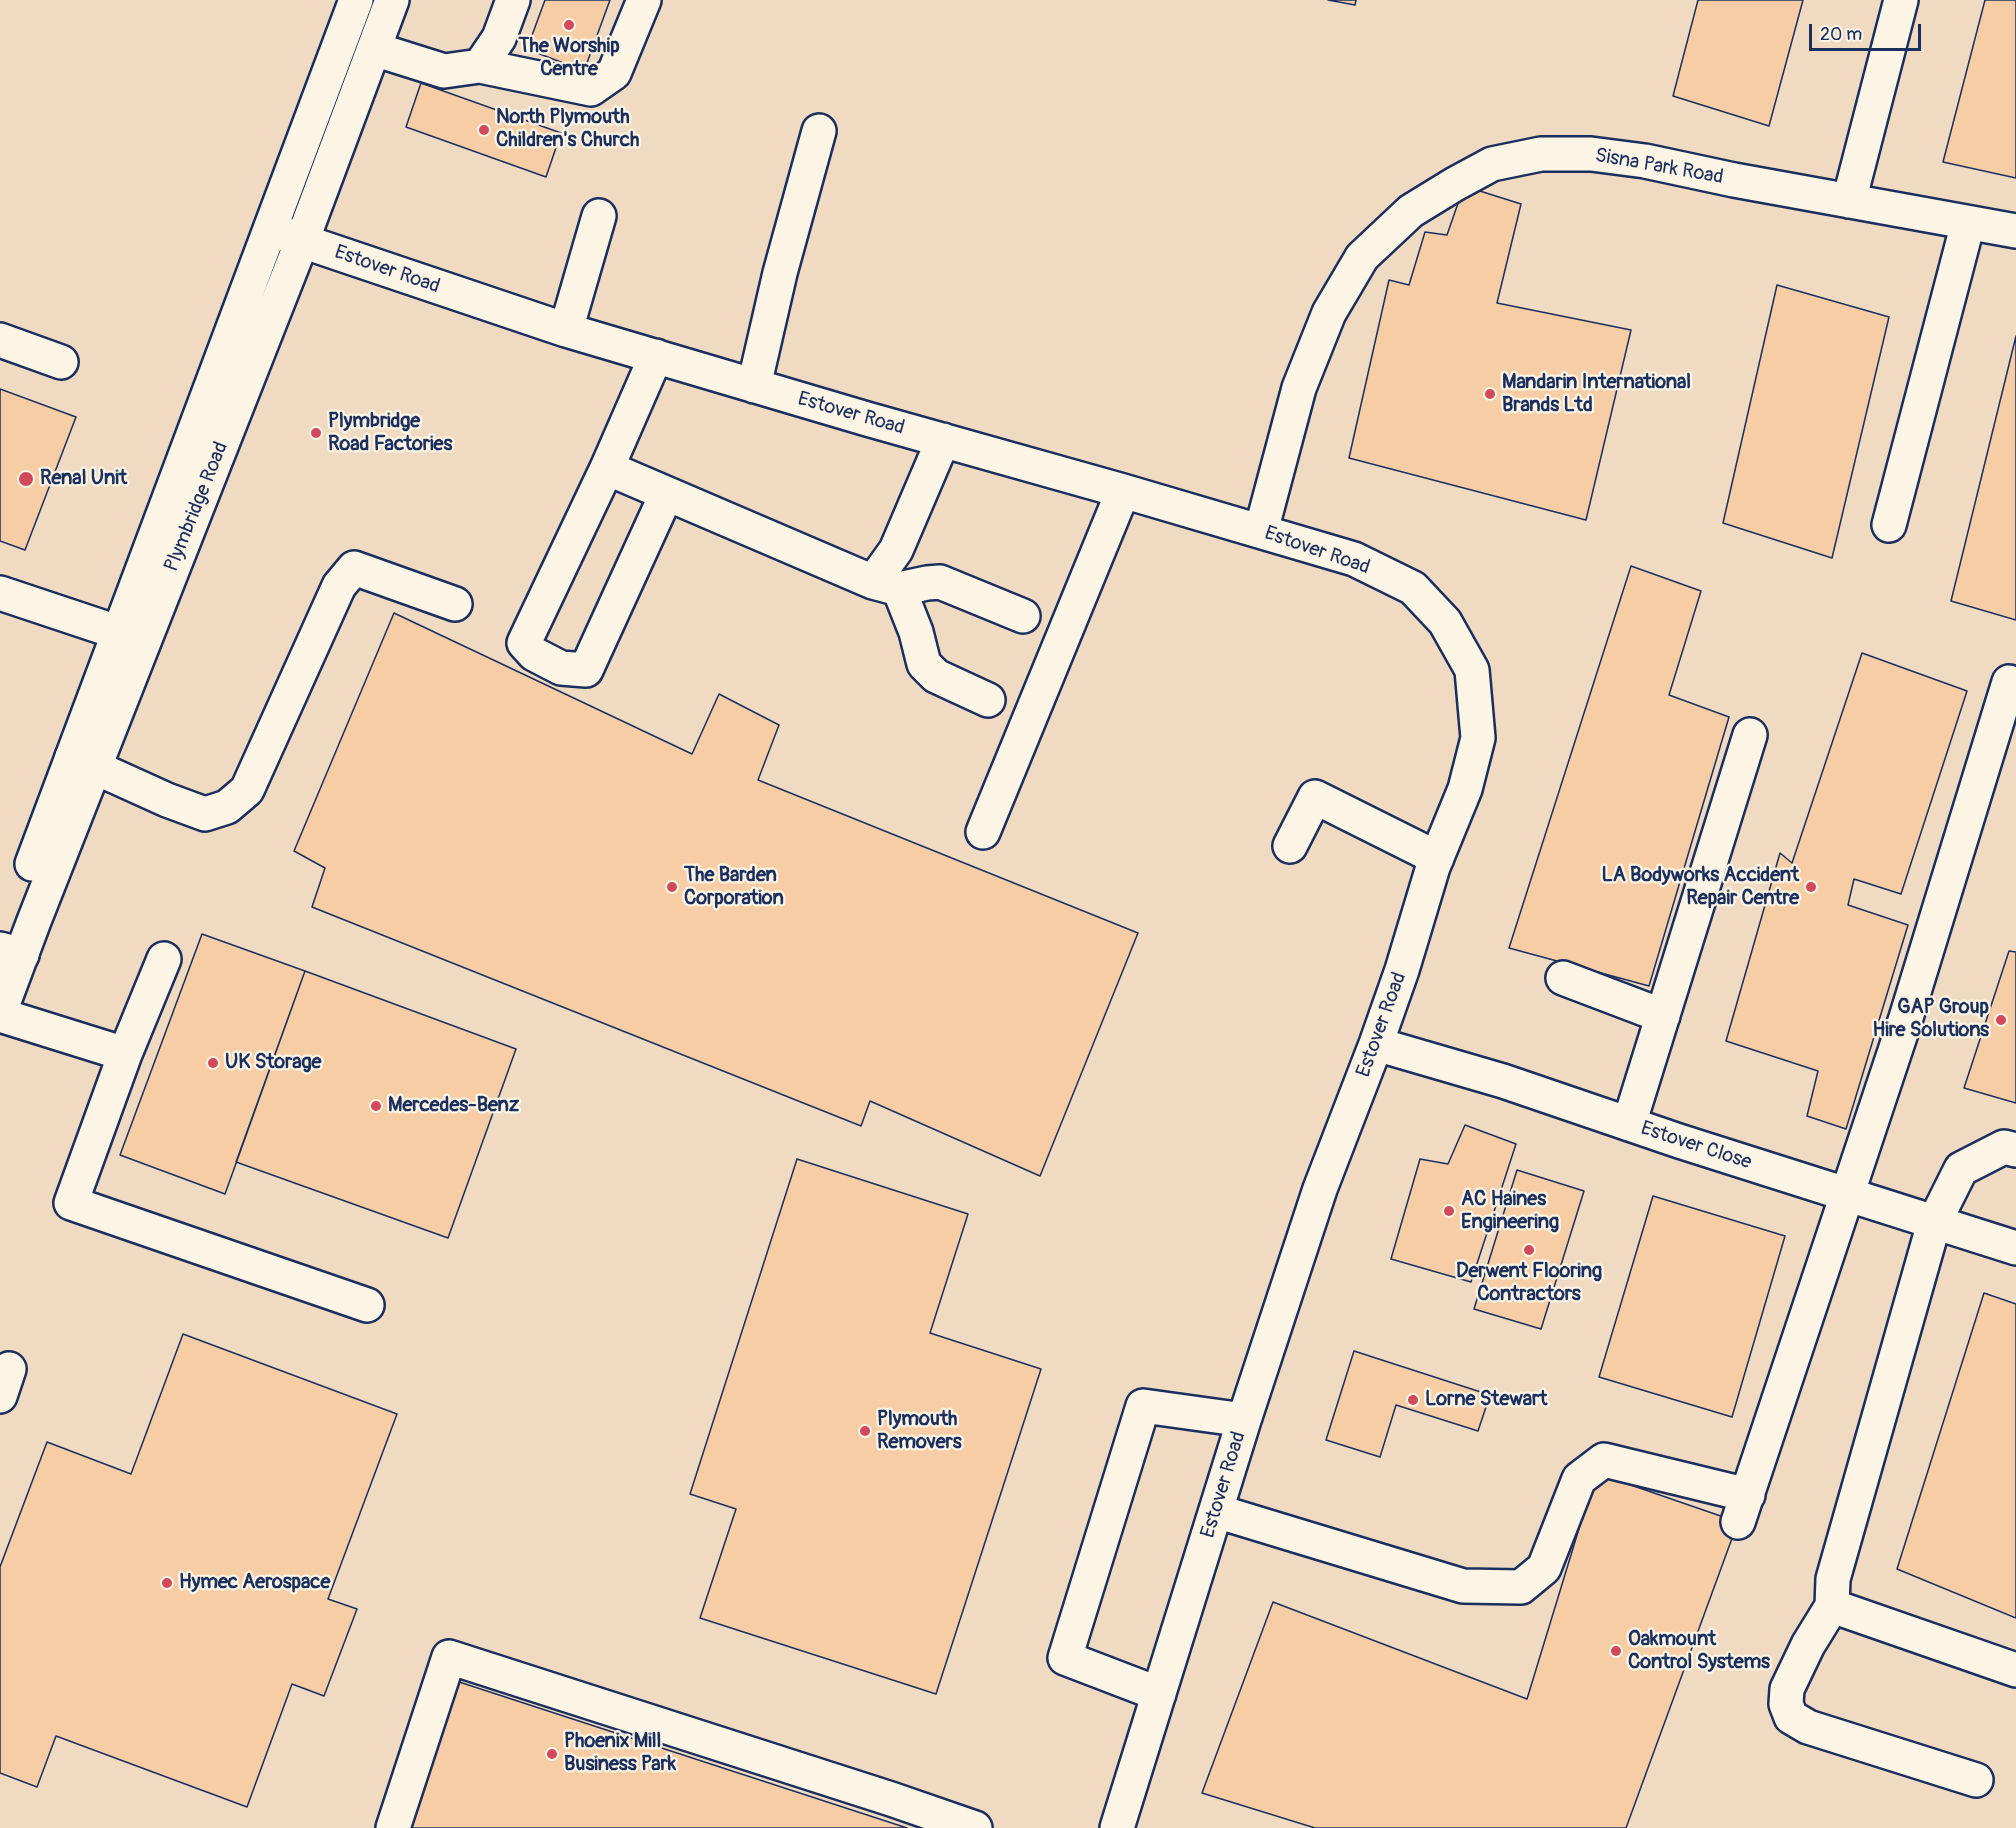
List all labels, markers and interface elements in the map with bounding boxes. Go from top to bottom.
scale bar [1812,12,1924,50]
marker: The Worship Centre [562,18,576,32]
text: 20 m [1820,23,1862,46]
place label: The Worship Centre [518,35,620,82]
place label: North Plymouth Children's Church [496,106,639,153]
marker: North Plymouth Children's Church [477,123,491,137]
street label: Sisna Park Road [1593,144,1725,190]
street label: Estover Road [331,241,443,299]
place label: Mandarin International Brands Ltd [1502,371,1691,418]
street label: Estover Road [795,387,907,441]
marker: Mandarin International Brands Ltd [1483,387,1497,401]
place label: Plymbridge Road Factories [328,410,452,457]
marker: Plymbridge Road Factories [309,426,323,440]
street label: Plymbridge Road [160,439,234,575]
place label: Renal Unit [40,467,127,491]
marker: Renal Unit [17,470,35,488]
street label: Estover Road [1261,522,1373,580]
place label: The Barden Corporation [684,864,784,911]
place label: LA Bodyworks Accident Repair Centre [1602,864,1799,911]
marker: The Barden Corporation [665,880,679,894]
marker: LA Bodyworks Accident Repair Centre [1804,880,1818,894]
street label: Estover Road [1352,969,1412,1081]
place label: GAP Group Hire Solutions [1873,996,1989,1043]
marker: GAP Group Hire Solutions [1994,1013,2008,1027]
place label: UK Storage [225,1051,321,1075]
marker: UK Storage [206,1056,220,1070]
place label: Mercedes-Benz [388,1094,519,1118]
marker: Mercedes-Benz [369,1099,383,1113]
street label: Estover Close [1638,1117,1754,1175]
place label: AC Haines Engineering [1461,1188,1559,1235]
marker: AC Haines Engineering [1442,1204,1456,1218]
marker: Derwent Flooring Contractors [1522,1243,1536,1257]
place label: Derwent Flooring Contractors [1456,1260,1602,1307]
place label: Lorne Stewart [1425,1388,1547,1412]
marker: Lorne Stewart [1406,1393,1420,1407]
place label: Plymouth Removers [877,1408,962,1455]
marker: Plymouth Removers [858,1424,872,1438]
street label: Estover Road [1196,1429,1252,1541]
place label: Hymec Aerospace [179,1571,330,1595]
marker: Hymec Aerospace [160,1576,174,1590]
place label: Oakmount Control Systems [1628,1628,1770,1675]
marker: Oakmount Control Systems [1609,1644,1623,1658]
place label: Phoenix Mill Business Park [564,1730,676,1777]
marker: Phoenix Mill Business Park [545,1747,559,1761]

